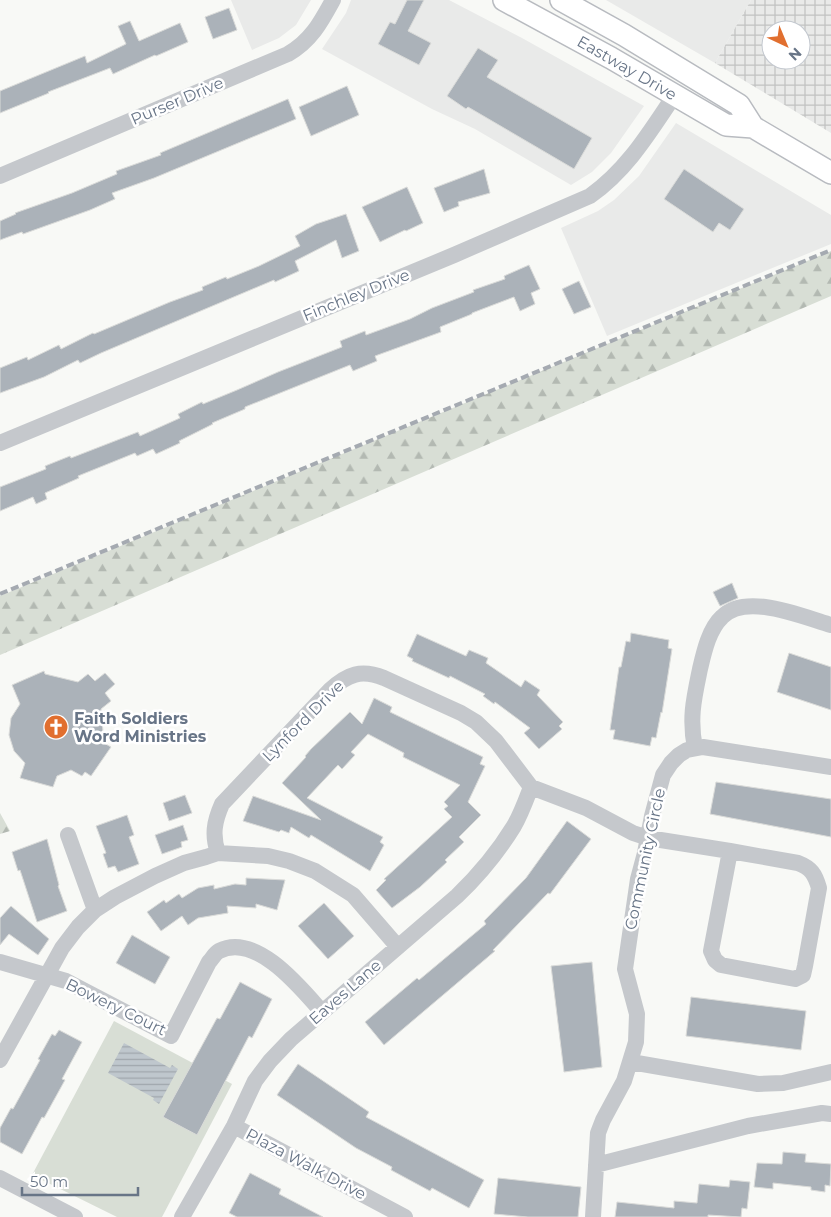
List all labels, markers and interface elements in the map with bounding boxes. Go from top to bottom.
north arrow [761,20,811,70]
street label: Eastway Drive [574,32,680,104]
text: N [785,44,805,65]
street label: Purser Drive [128,73,226,129]
street label: Finchley Drive [300,265,412,325]
street label: Lynford Drive [258,676,348,766]
place label: Faith Soldiers Word Ministries [74,709,207,746]
church icon: Faith Soldiers Word Ministries [43,714,69,740]
street label: Community Circle [621,786,669,932]
street label: Eaves Lane [305,956,385,1028]
street label: Bowery Court [63,974,170,1040]
street label: Plaza Walk Drive [243,1124,369,1204]
scale bar [22,1164,139,1196]
text: 50 m [30,1172,68,1191]

